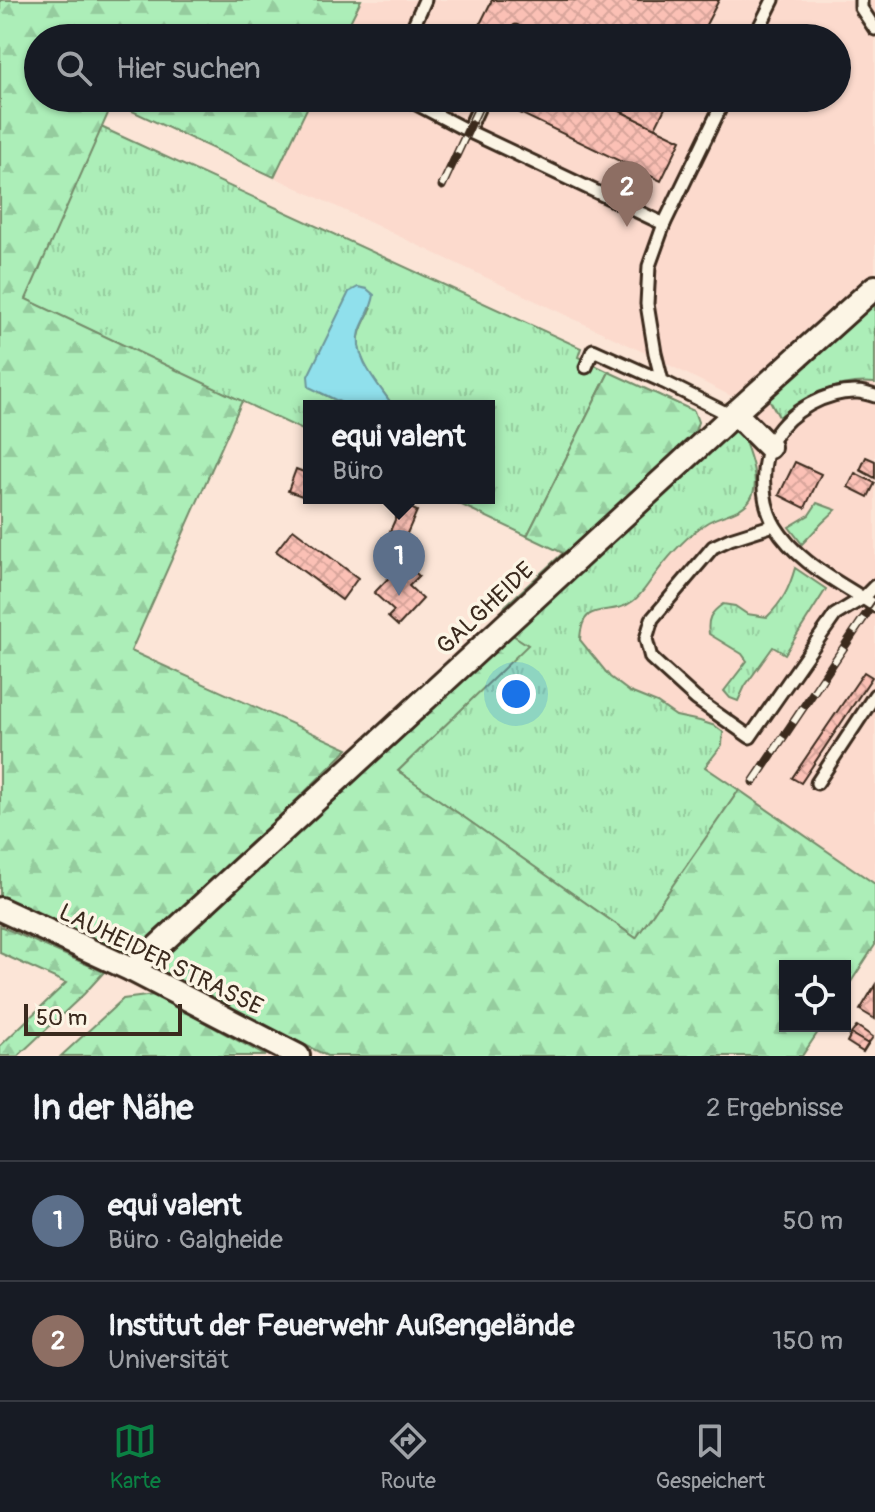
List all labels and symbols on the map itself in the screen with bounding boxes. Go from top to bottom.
pin: 2 [601,161,653,227]
pin: 1 [373,530,425,596]
street label: GALGHEIDE [431,556,540,661]
your location [496,674,536,714]
street label: LAUHEIDER STRASSE [54,897,268,1021]
scale bar [24,1000,182,1036]

